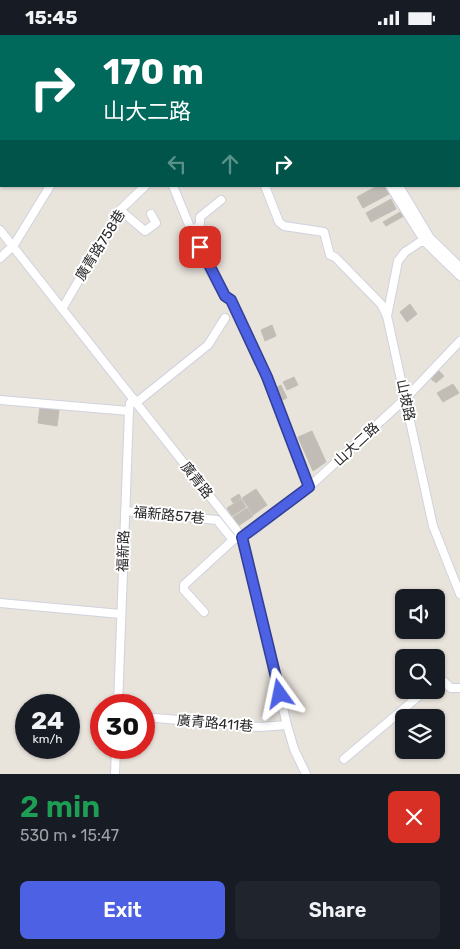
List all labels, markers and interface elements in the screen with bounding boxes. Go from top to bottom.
text: 15:45 [25,6,78,29]
text: 170 m [103,51,204,93]
icon: right [20,55,85,120]
text: 山大二路 [103,98,191,125]
icon: left [163,150,191,178]
icon: ahead [216,150,244,178]
icon: right [269,150,297,178]
street label: 廣青路758巷 [72,207,129,284]
pin [179,226,221,268]
icon: arrive [186,233,214,261]
street label: 山坡路 [393,378,418,422]
street label: 山大二路 [330,419,383,470]
street label: 廣青路 [177,459,216,502]
street label: 福新路57巷 [133,504,205,527]
street label: 福新路 [114,530,133,572]
map controls [395,589,445,759]
button: sound [395,589,445,639]
button: search [395,649,445,699]
position arrow [253,667,305,719]
speed limit sign: 30 [90,694,155,759]
text: 24 [31,706,64,735]
button: layers [395,709,445,759]
street label: 廣青路411巷 [176,712,254,735]
text: km/h [33,732,62,746]
text: 2 min [20,789,100,825]
button: close [388,791,440,843]
text: 530 m · 15:47 [20,826,119,845]
button: Exit [20,881,225,939]
button: Share [235,881,440,939]

